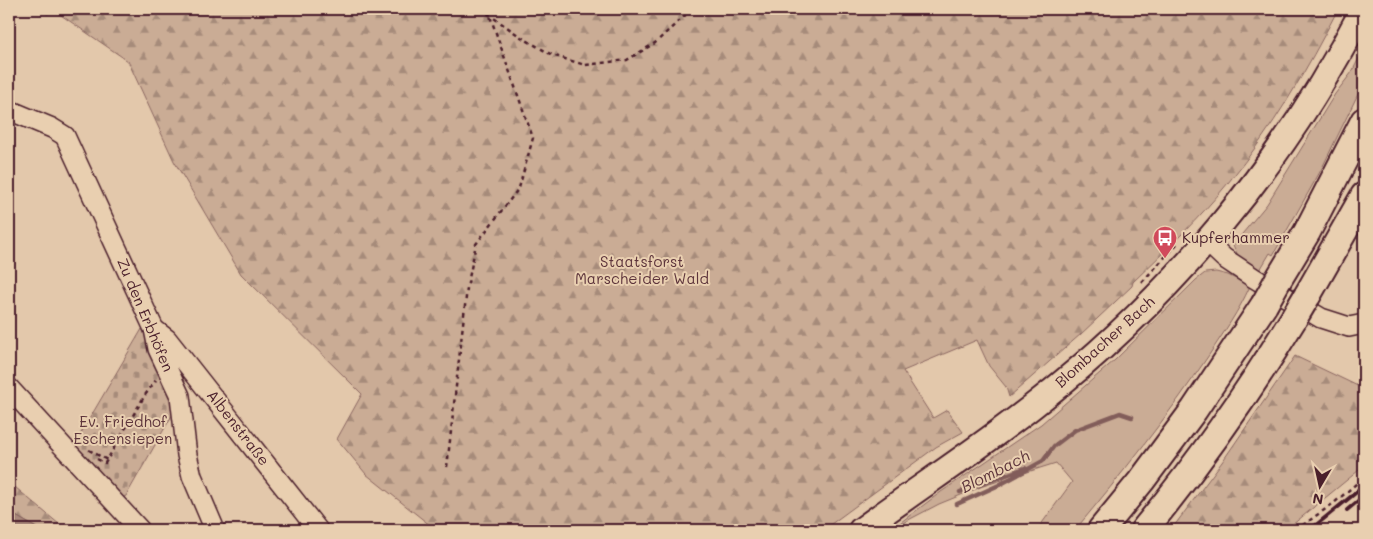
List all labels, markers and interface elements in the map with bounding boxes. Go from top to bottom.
bus stop icon: Kupferhammer [1152,225,1178,259]
place label: Kupferhammer [1182,227,1290,247]
park label: Staatsforst Marscheider Wald [575,251,709,288]
street label: Zu den Erbhöfen [113,255,179,374]
street label: Blombacher Bach [1050,291,1158,391]
street label: Albenstraße [203,385,275,469]
park label: Ev. Friedhof Eschensiepen [74,411,172,448]
water label: Blombach [957,444,1033,497]
north arrow [1296,462,1346,512]
text: N [1311,489,1325,510]

